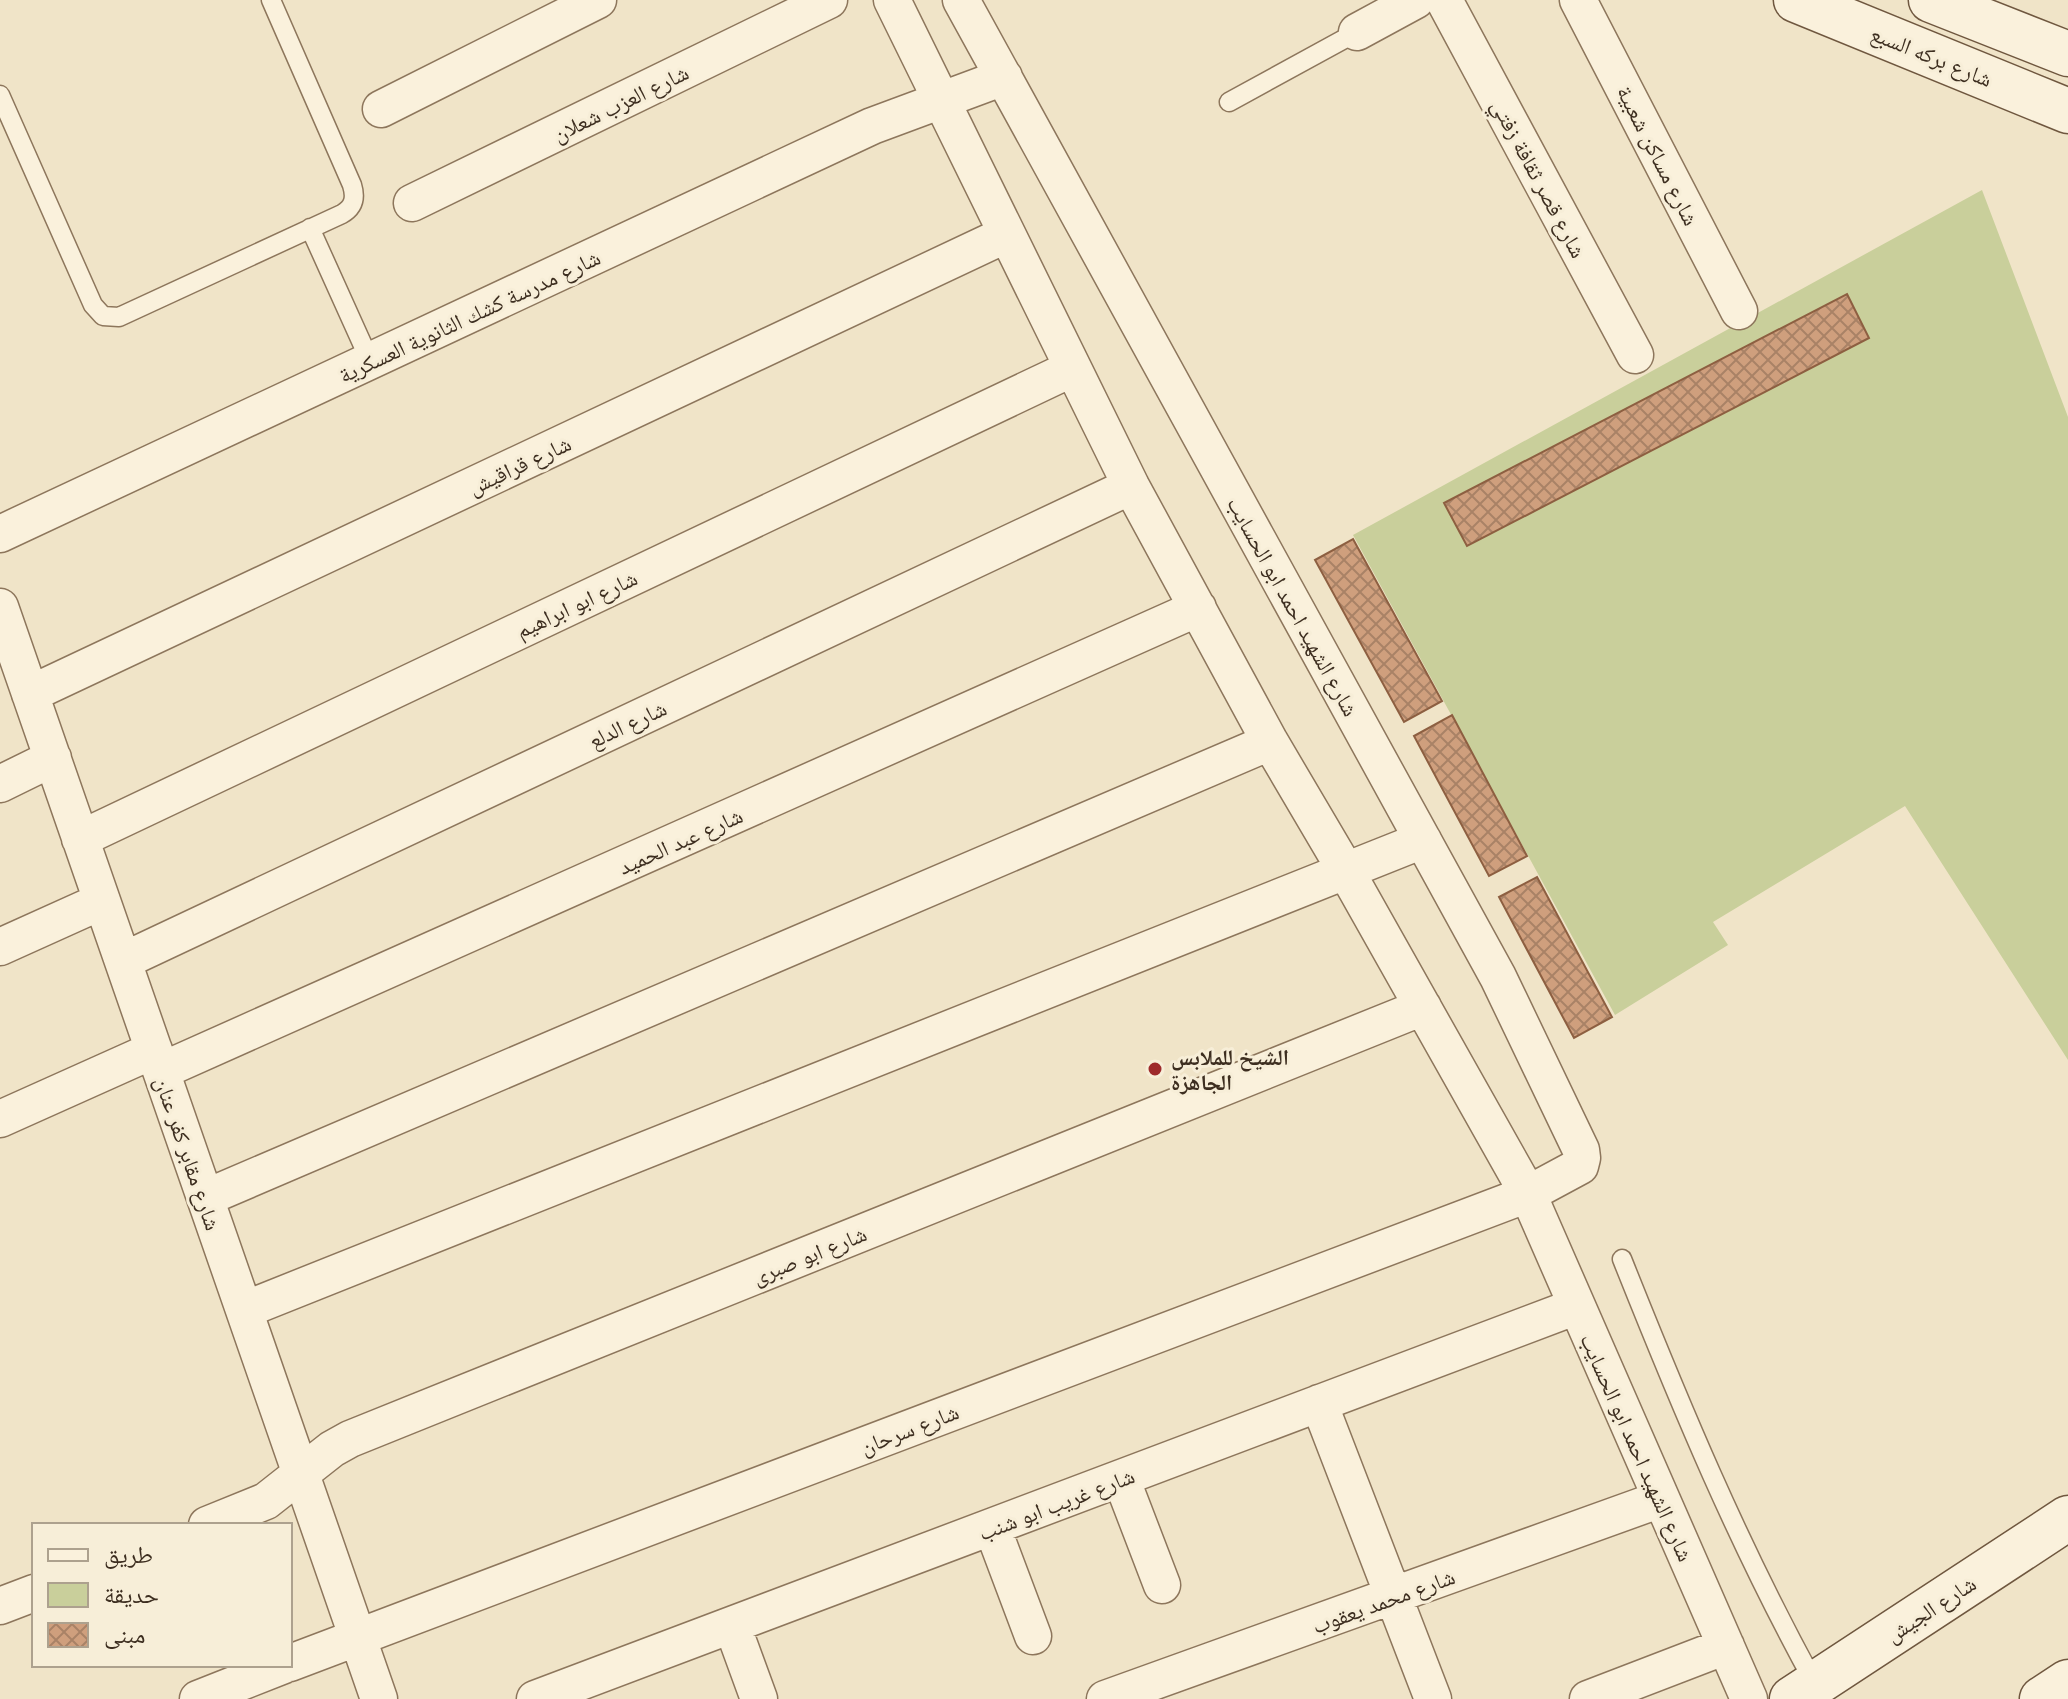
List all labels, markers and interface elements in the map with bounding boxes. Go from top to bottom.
street label: شارع بركه السبع [1867,17,1997,93]
street label: شارع العزب شعلان [547,56,693,148]
street label: شارع مساكن شعبية [1611,80,1707,230]
street label: شارع قصر ثقافة زفتي [1482,93,1595,264]
street label: شارع مدرسة كشك الثانوية العسكرية [333,241,605,389]
street label: شارع قراقيش [463,427,575,501]
street label: شارع الشهيد احمد ابو الحسايب [1221,491,1367,721]
street label: شارع ابو ابراهيم [510,562,642,645]
street label: شارع الدلع [583,692,671,754]
street label: شارع عبد الحميد [613,799,747,881]
place label: الشيخ للملابس الجاهزة [1171,1041,1289,1096]
marker: الشيخ للملابس الجاهزة [1146,1060,1164,1078]
street label: شارع مقابر كفر عنان [149,1072,229,1234]
street label: شارع ابو صبرى [747,1217,871,1291]
street label: شارع الشهيد احمد ابو الحسايب [1574,1328,1702,1566]
street label: شارع سرحان [855,1395,963,1461]
street label: شارع غريب ابو شنب [974,1459,1138,1547]
legend [32,1523,292,1667]
text: طريق [104,1537,153,1570]
street label: شارع محمد يعقوب [1307,1560,1459,1640]
street label: شارع الجيش [1879,1568,1981,1648]
text: حديقة [104,1577,159,1610]
text: مبنى [104,1617,145,1650]

